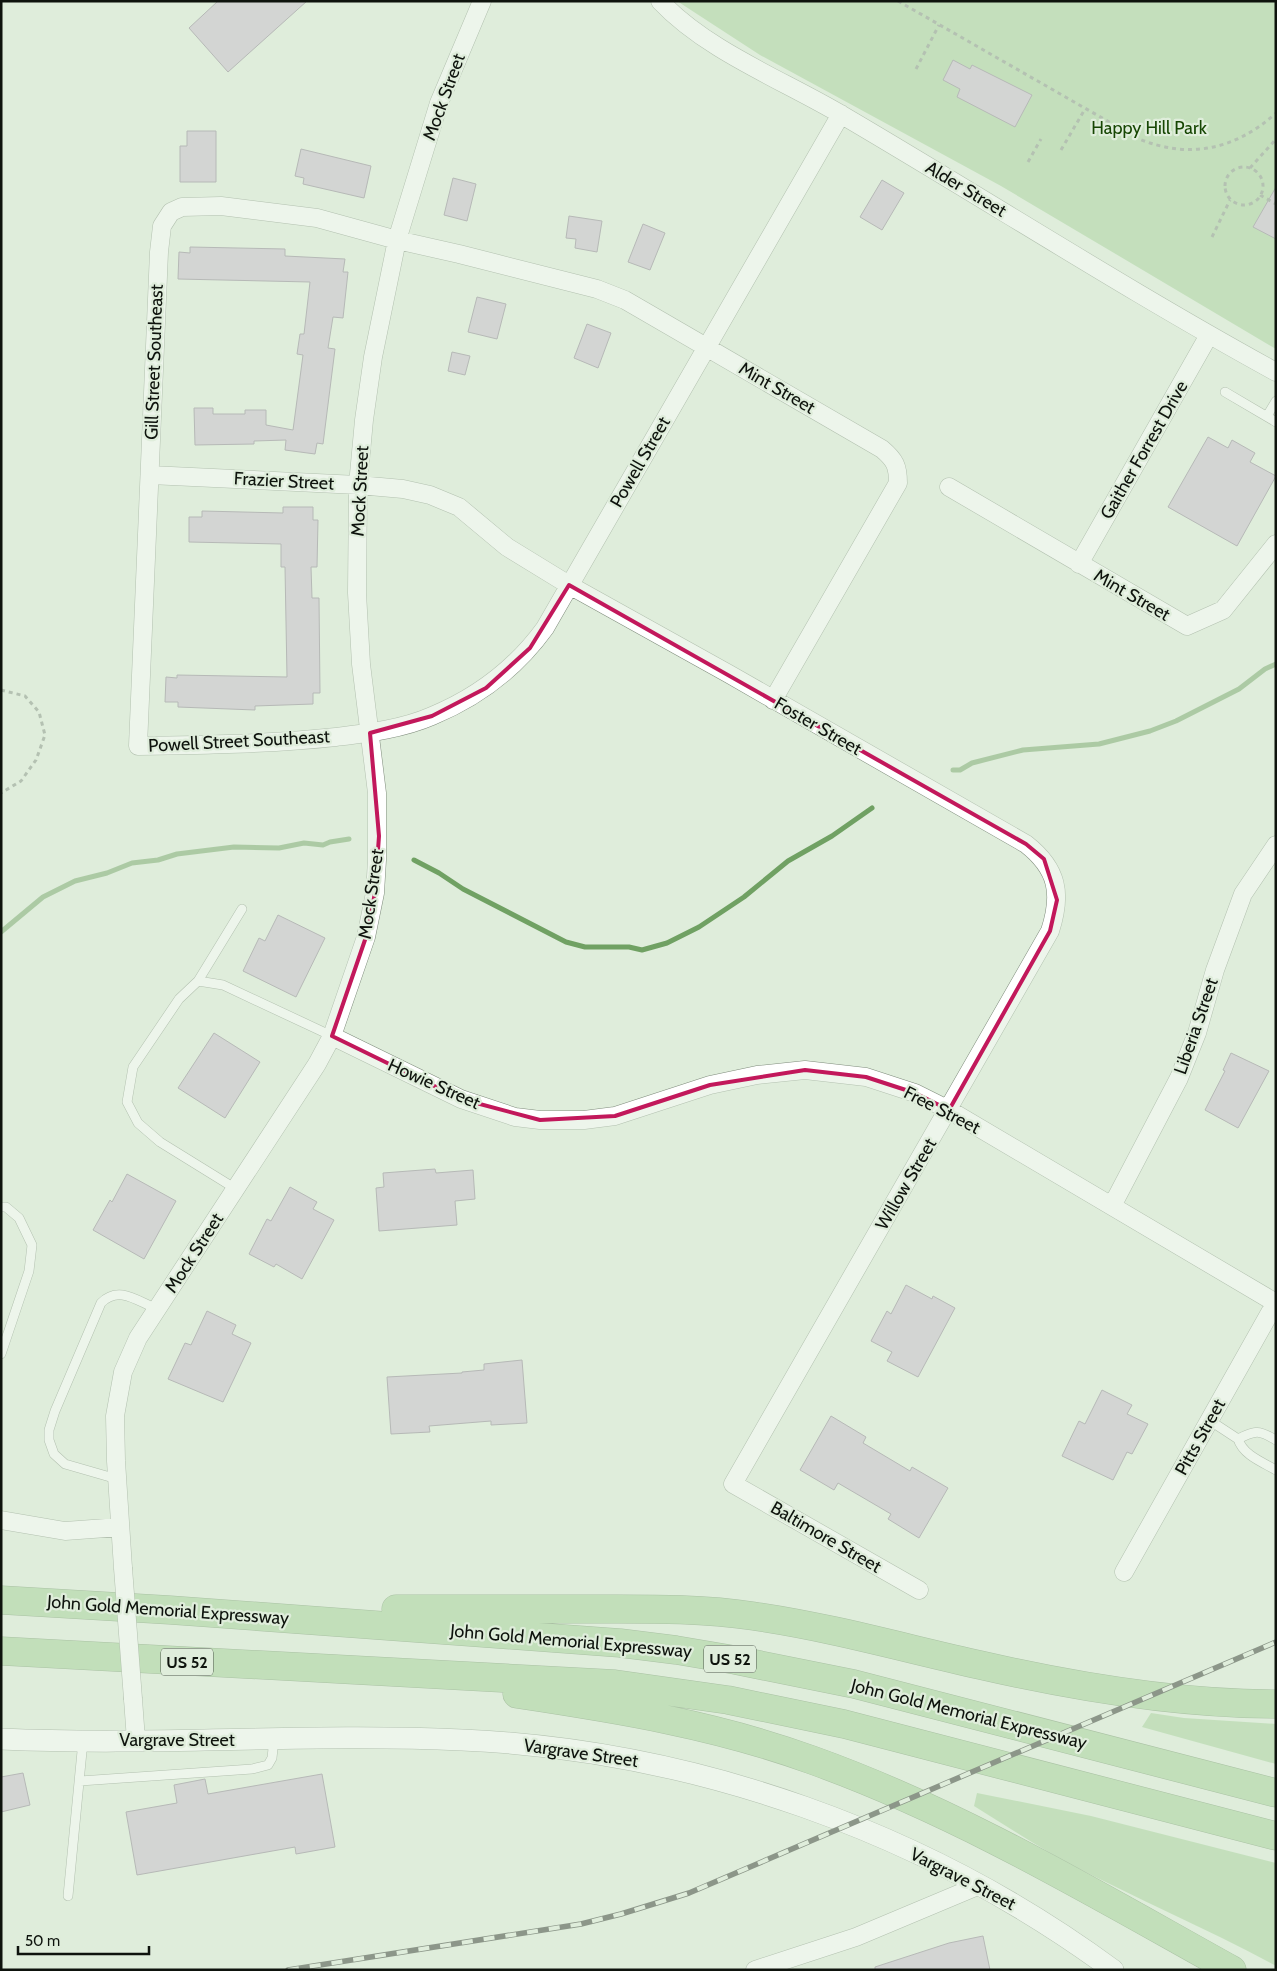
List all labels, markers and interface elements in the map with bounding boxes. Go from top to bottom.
street label: Mock Street [418,51,470,143]
park label: Happy Hill Park [1091,117,1208,139]
street label: Alder Street [922,156,1010,222]
street label: Gill Street Southeast [140,284,168,440]
street label: Mint Street [735,357,819,419]
street label: Gaither Forrest Drive [1095,377,1193,523]
street label: Powell Street [605,413,675,511]
street label: Mock Street [347,445,373,537]
street label: Frazier Street [233,467,335,495]
street label: Mint Street [1090,564,1174,626]
street label: Foster Street [770,692,866,760]
street label: Powell Street Southeast [148,725,330,757]
street label: Mock Street [354,847,388,941]
street label: Liberia Street [1169,975,1223,1077]
street label: Howie Street [384,1054,484,1114]
street label: Free Street [900,1081,984,1139]
street label: Willow Street [871,1134,941,1234]
street label: Mock Street [160,1209,228,1297]
street label: Pitts Street [1170,1395,1230,1479]
street label: Baltimore Street [767,1496,885,1578]
street label: John Gold Memorial Expressway [45,1591,290,1629]
street label: John Gold Memorial Expressway [448,1619,693,1663]
road number: US 52 [704,1646,756,1672]
road number: US 52 [161,1648,213,1675]
street label: John Gold Memorial Expressway [848,1674,1089,1754]
street label: Vargrave Street [119,1729,235,1751]
street label: Vargrave Street [522,1734,640,1772]
street label: Vargrave Street [907,1843,1019,1915]
scale bar [18,1924,149,1956]
text: 50 m [25,1932,60,1950]

